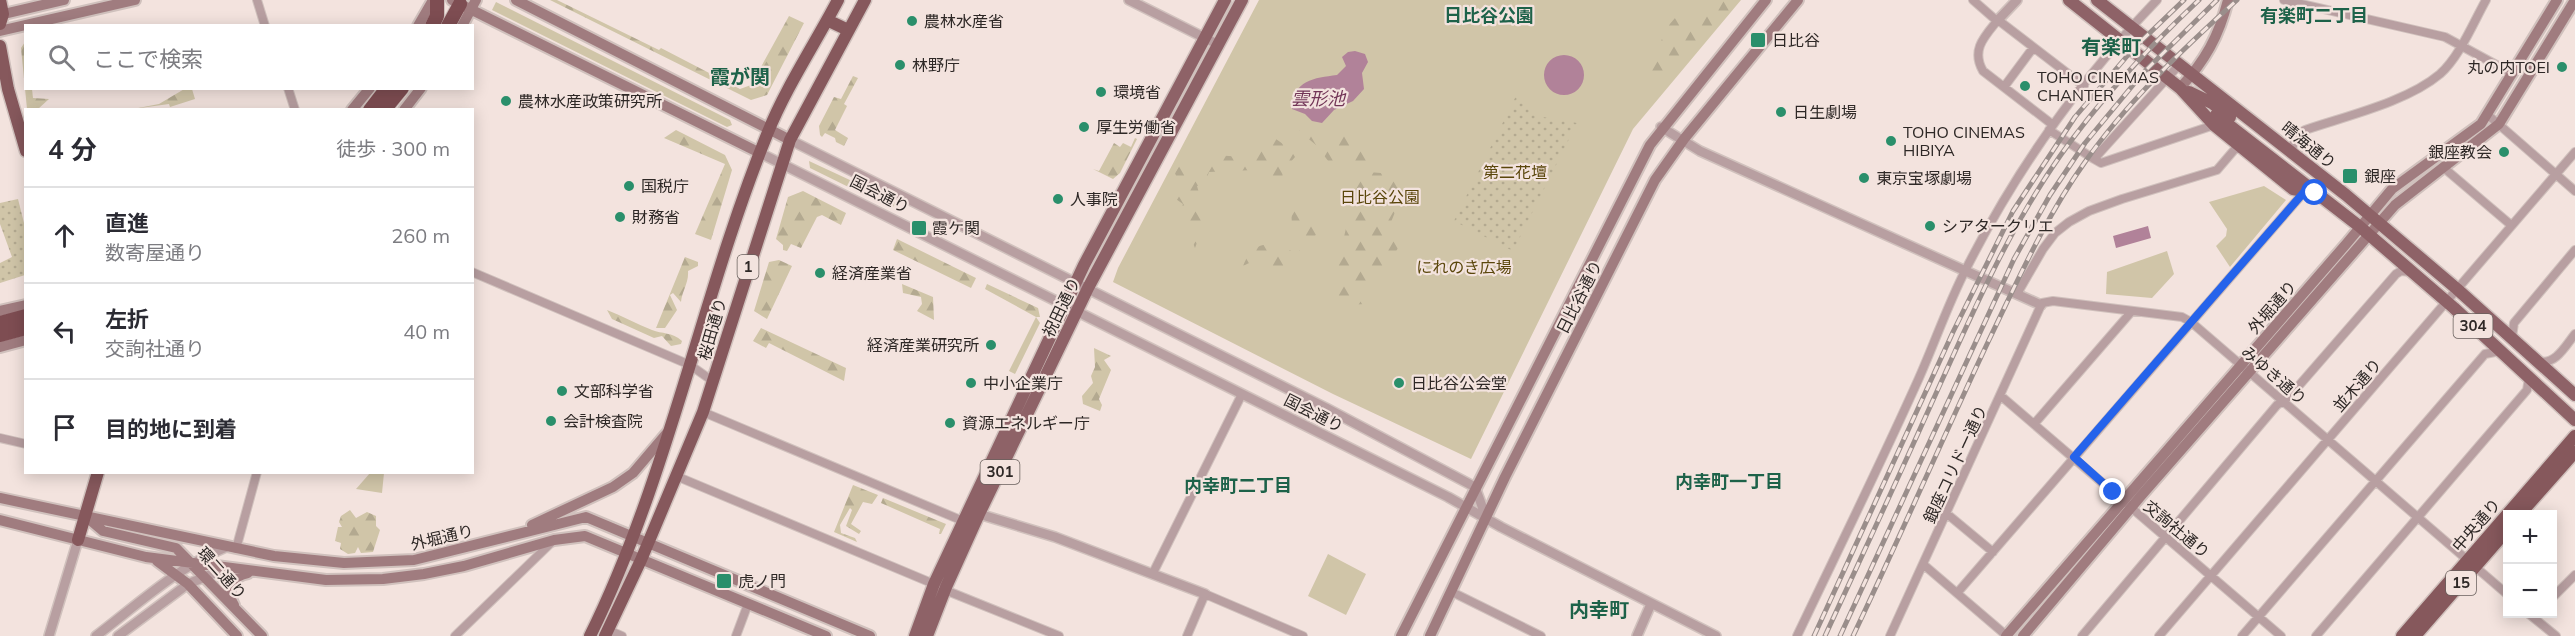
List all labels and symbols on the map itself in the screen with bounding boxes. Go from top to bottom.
district label: 日比谷公園 [1444,4,1534,27]
district label: 有楽町二丁目 [2260,4,2368,27]
place label: 農林水産省 [924,11,1004,31]
marker: 農林水産省 [905,14,919,28]
place label: 日比谷 [1772,30,1820,50]
marker: 日比谷 [1749,31,1767,49]
district label: 有楽町 [2081,34,2141,59]
place label: 林野庁 [912,55,960,75]
place label: 丸の内TOEI [2467,57,2550,77]
marker: 林野庁 [893,58,907,72]
marker: 丸の内TOEI [2555,60,2569,74]
district label: 霞が関 [710,64,770,89]
place label: TOHO CINEMAS CHANTER [2037,67,2159,105]
marker: TOHO CINEMAS CHANTER [2018,79,2032,93]
place label: 環境省 [1113,82,1161,102]
marker: 環境省 [1094,85,1108,99]
water label: 雲形池 [1291,87,1347,110]
place label: 農林水産政策研究所 [518,91,662,111]
marker: 農林水産政策研究所 [499,94,513,108]
place label: 日生劇場 [1793,102,1857,122]
marker: 日生劇場 [1774,105,1788,119]
place label: 厚生労働省 [1096,117,1176,137]
street label: 晴海通り [2278,117,2340,173]
marker: 厚生労働省 [1077,120,1091,134]
place label: TOHO CINEMAS HIBIYA [1903,122,2025,160]
marker: TOHO CINEMAS HIBIYA [1884,134,1898,148]
place label: 銀座教会 [2428,142,2492,162]
marker: 銀座教会 [2497,145,2511,159]
park label: 第二花壇 [1483,162,1547,182]
place label: 銀座 [2364,166,2396,186]
marker: 銀座 [2341,167,2359,185]
place label: 東京宝塚劇場 [1876,168,1972,188]
street label: 国会通り [847,171,913,217]
marker: 東京宝塚劇場 [1857,171,1871,185]
place label: 国税庁 [641,176,689,196]
marker: 国税庁 [622,179,636,193]
route start [2301,179,2327,205]
park label: 日比谷公園 [1340,187,1420,207]
place label: 人事院 [1070,189,1118,209]
marker: 人事院 [1051,192,1065,206]
place label: 財務省 [632,207,680,227]
marker: 財務省 [613,210,627,224]
place label: シアタークリエ [1942,216,2054,236]
place label: 霞ケ関 [932,218,980,238]
marker: 霞ケ関 [910,219,928,237]
marker: シアタークリエ [1923,219,1937,233]
road number: 1 [738,255,758,279]
park label: にれのき広場 [1416,257,1512,277]
street label: 日比谷通り [1552,257,1606,337]
place label: 経済産業省 [832,263,912,283]
marker: 経済産業省 [813,266,827,280]
street label: 祝田通り [1038,274,1084,340]
street label: 外堀通り [2243,276,2301,338]
street label: 桜田通り [694,295,730,363]
road number: 304 [2454,314,2492,338]
place label: 経済産業研究所 [867,335,979,355]
marker: 経済産業研究所 [984,338,998,352]
street label: みゆき通り [2237,341,2311,409]
street label: 並木通り [2328,354,2386,416]
place label: 中小企業庁 [983,373,1063,393]
place label: 日比谷公会堂 [1411,373,1507,393]
marker: 中小企業庁 [964,376,978,390]
marker: 日比谷公会堂 [1392,376,1406,390]
place label: 文部科学省 [574,381,654,401]
marker: 文部科学省 [555,384,569,398]
street label: 国会通り [1281,390,1347,436]
street label: 銀座コリドー通り [1919,402,1991,526]
place label: 会計検査院 [563,411,643,431]
place label: 資源エネルギー庁 [962,413,1090,433]
marker: 会計検査院 [544,414,558,428]
marker: 資源エネルギー庁 [943,416,957,430]
road number: 301 [980,460,1020,484]
district label: 内幸町一丁目 [1675,470,1783,493]
district label: 内幸町二丁目 [1184,474,1292,497]
route end [2099,478,2125,504]
street label: 中央通り [2447,494,2505,556]
street label: 交詢社通り [2140,496,2214,562]
street label: 外堀通り [409,520,475,554]
street label: 環二通り [193,543,251,603]
place label: 虎ノ門 [738,571,786,591]
road number: 15 [2446,571,2476,595]
marker: 虎ノ門 [715,572,733,590]
district label: 内幸町 [1569,597,1629,622]

